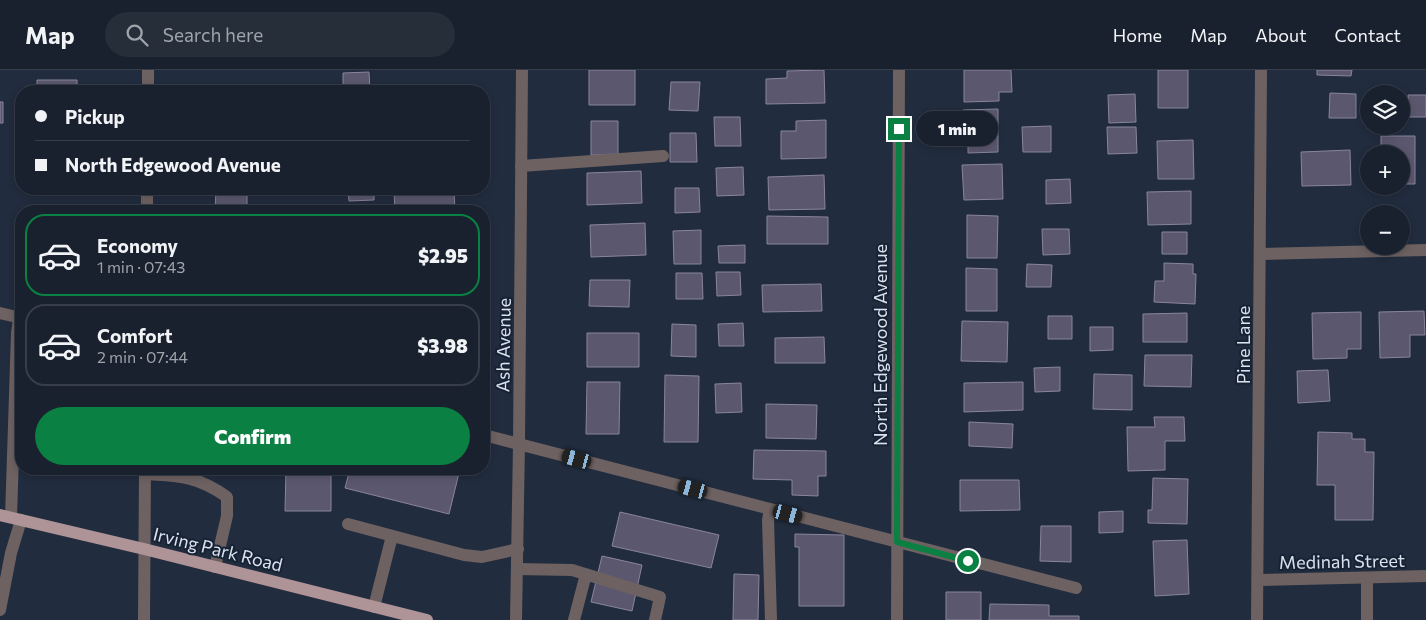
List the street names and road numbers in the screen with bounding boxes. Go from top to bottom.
street label: North Edgewood Avenue [869,244,891,446]
street label: Ash Avenue [491,298,515,392]
street label: Pine Lane [1232,306,1254,384]
street label: Irving Park Road [151,522,285,576]
street label: Medinah Street [1279,549,1405,573]

